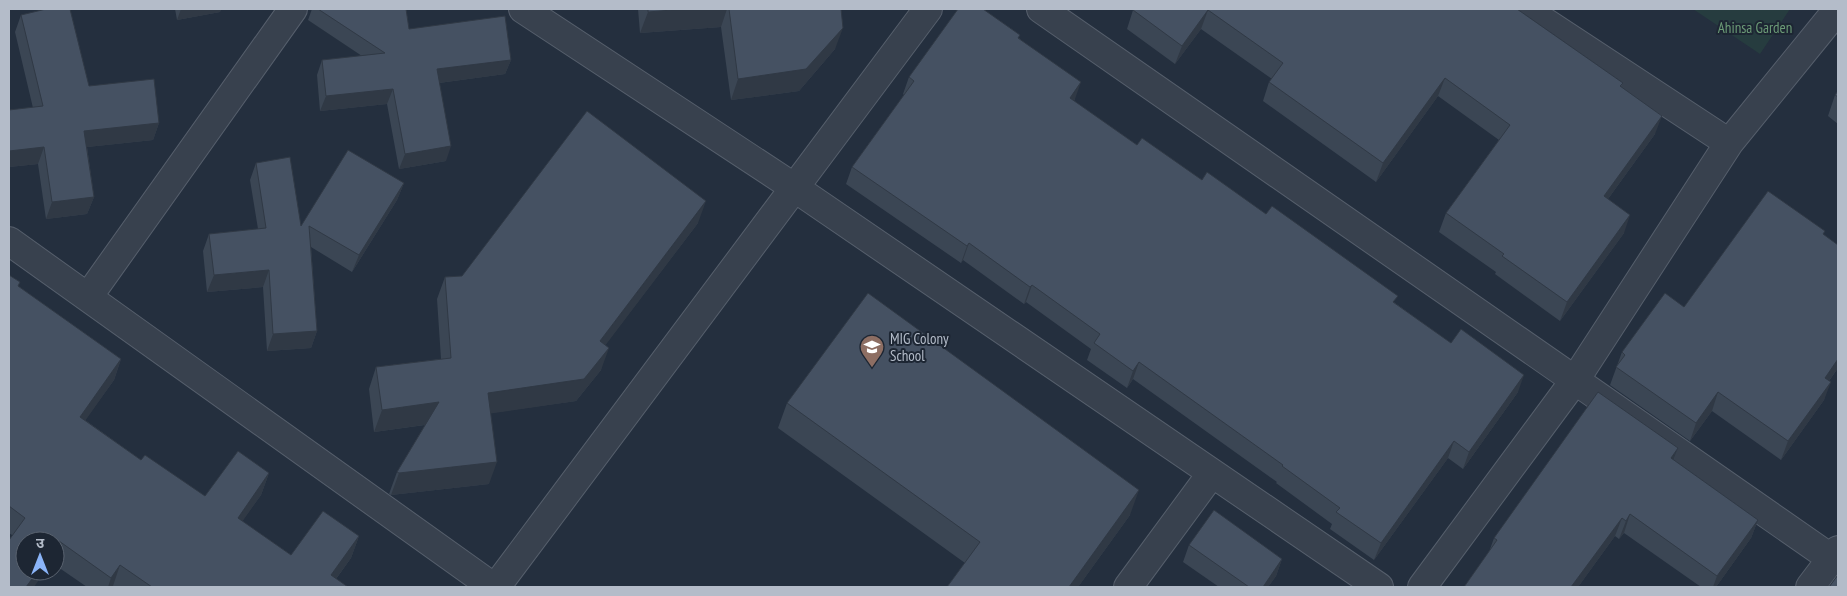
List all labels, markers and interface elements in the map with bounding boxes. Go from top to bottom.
park label: Ahinsa Garden [1718,18,1792,37]
place label: MIG Colony School [890,329,949,365]
school or university icon: MIG Colony School [859,334,885,368]
north arrow [15,531,65,581]
text: उ [36,534,45,552]

